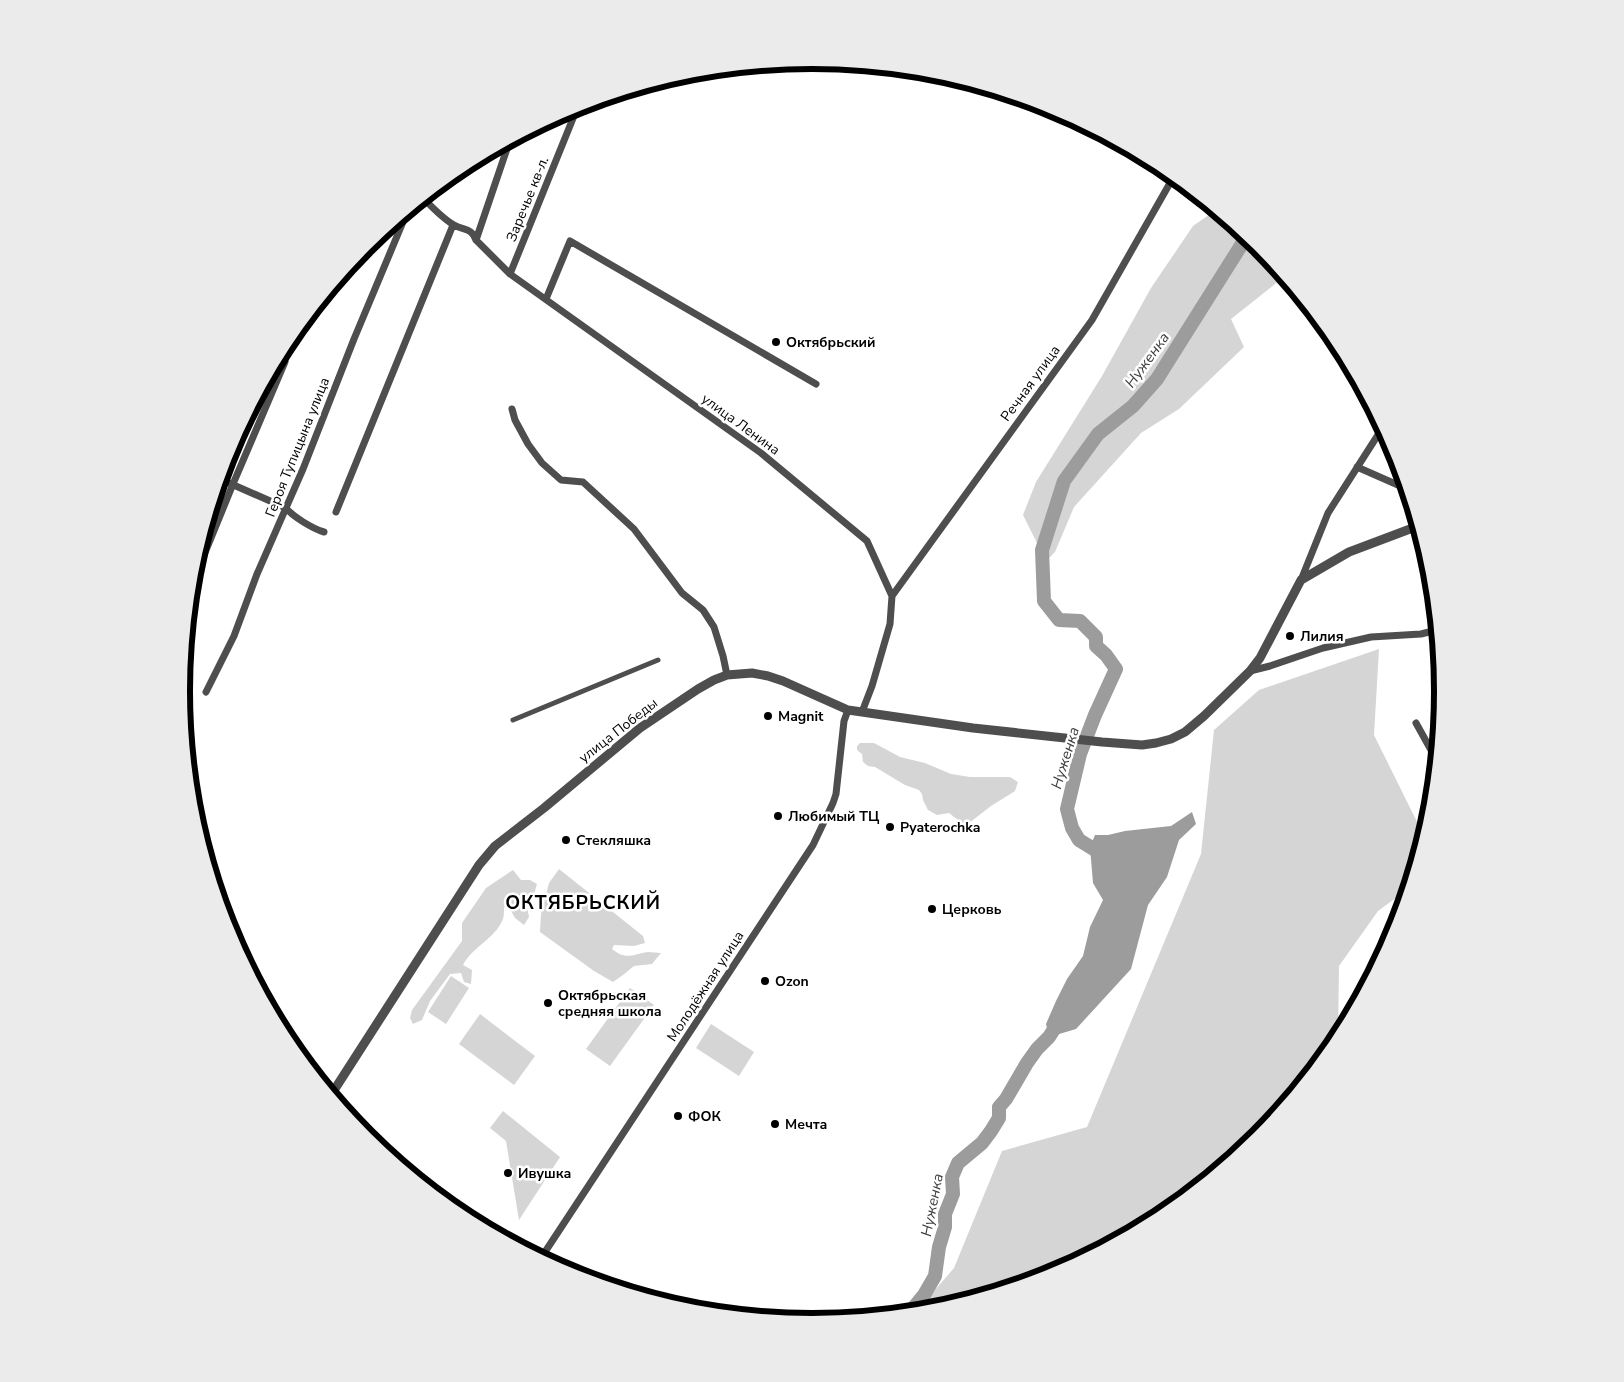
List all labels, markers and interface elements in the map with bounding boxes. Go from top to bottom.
street label: Заречье кв-л. [502,154,553,245]
water label: Нуженка [1120,328,1174,392]
place label: Октябрьский [786,333,875,352]
marker: Октябрьский [770,336,782,348]
street label: Речная улица [996,341,1065,425]
street label: Героя Тупицына улица [261,375,334,520]
street label: улица Ленина [698,389,784,459]
place label: Лилия [1300,627,1344,646]
marker: Лилия [1284,630,1296,642]
street label: улица Победы [575,694,662,767]
place label: Magnit [778,707,824,726]
marker: Magnit [762,710,774,722]
water label: Нуженка [1046,724,1084,792]
place label: Любимый ТЦ [788,807,880,826]
marker: Любимый ТЦ [772,810,784,822]
place label: Pyaterochka [900,818,980,837]
marker: Pyaterochka [884,821,896,833]
place label: Стекляшка [576,831,651,850]
marker: Стекляшка [560,834,572,846]
district label: ОКТЯБРЬСКИЙ [505,890,661,916]
place label: Церковь [942,900,1002,919]
marker: Церковь [926,903,938,915]
street label: Молодёжная улица [662,927,748,1045]
place label: Ozon [775,972,809,991]
marker: Ozon [759,975,771,987]
place label: Октябрьская средняя школа [558,986,662,1021]
marker: Октябрьская средняя школа [542,997,554,1009]
place label: ФОК [688,1107,721,1126]
marker: ФОК [672,1110,684,1122]
place label: Мечта [785,1115,827,1134]
marker: Мечта [769,1118,781,1130]
place label: Ивушка [518,1164,571,1183]
marker: Ивушка [502,1167,514,1179]
water label: Нуженка [916,1172,948,1238]

